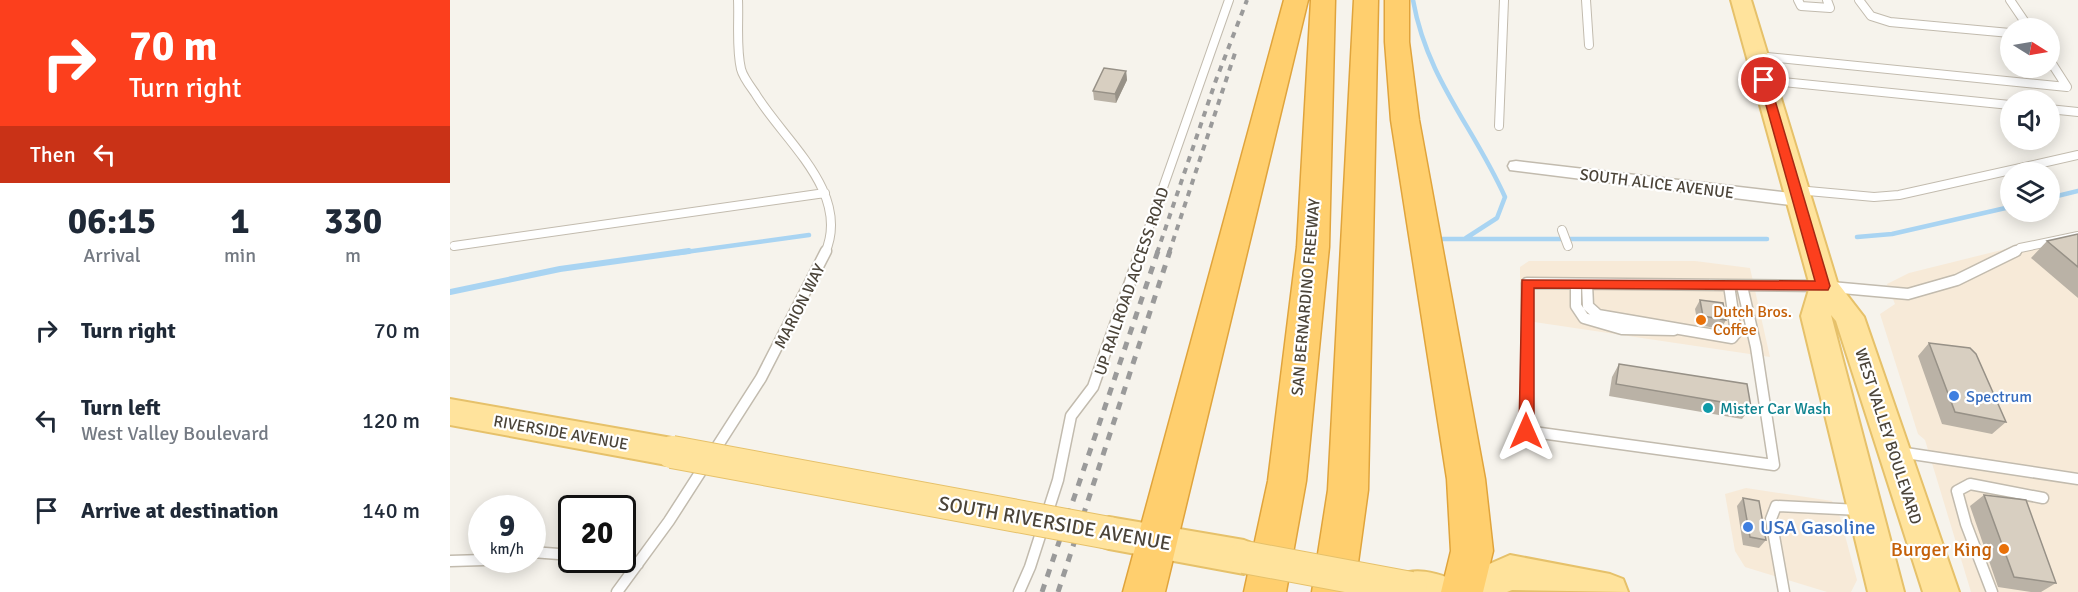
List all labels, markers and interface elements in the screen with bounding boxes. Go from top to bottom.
north arrow [2000,18,2060,78]
map controls [2000,18,2060,222]
text: 70 m [129,21,218,72]
icon: right [30,24,108,102]
pin [1738,54,1789,105]
icon: arrive [1747,63,1780,96]
text: Turn right [129,72,242,105]
button: sound [2000,90,2060,150]
icon: left [88,138,121,171]
text: Then [30,141,76,168]
button: layers [2000,162,2060,222]
street label: SOUTH ALICE AVENUE [1579,165,1735,203]
street label: UP RAILROAD ACCESS ROAD [1090,185,1174,378]
street label: SAN BERNARDINO FREEWAY [1287,198,1325,397]
text: 06:15 [68,199,156,244]
text: 1 [230,199,250,244]
text: 330 [324,199,382,244]
text: Arrival [83,243,141,268]
text: min [224,243,256,268]
text: m [345,243,361,268]
street label: MARION WAY [770,261,830,352]
place label: Dutch Bros. Coffee [1713,302,1792,340]
marker: Dutch Bros. Coffee [1694,313,1708,327]
icon: right [30,314,63,347]
text: Turn right [81,317,176,344]
text: 70 m [374,317,420,344]
street label: WEST VALLEY BOULEVARD [1850,346,1926,527]
place label: Spectrum [1966,387,2032,407]
marker: Spectrum [1947,389,1961,403]
text: Turn left [81,394,161,421]
position arrow [1494,399,1558,463]
place label: Mister Car Wash [1720,399,1831,419]
marker: Mister Car Wash [1701,401,1715,415]
icon: left [30,404,63,437]
text: 120 m [362,407,420,434]
street label: RIVERSIDE AVENUE [492,411,630,455]
text: West Valley Boulevard [81,421,269,446]
street label: SOUTH RIVERSIDE AVENUE [937,491,1173,556]
icon: arrive [30,494,63,527]
speed limit sign: 20 [558,495,636,573]
text: Arrive at destination [81,497,278,524]
text: 140 m [362,497,420,524]
text: 9 [499,508,515,545]
place label: USA Gasoline [1760,515,1875,540]
marker: USA Gasoline [1741,520,1755,534]
place label: Burger King [1891,537,1992,562]
text: km/h [490,540,524,558]
marker: Burger King [1997,542,2011,556]

